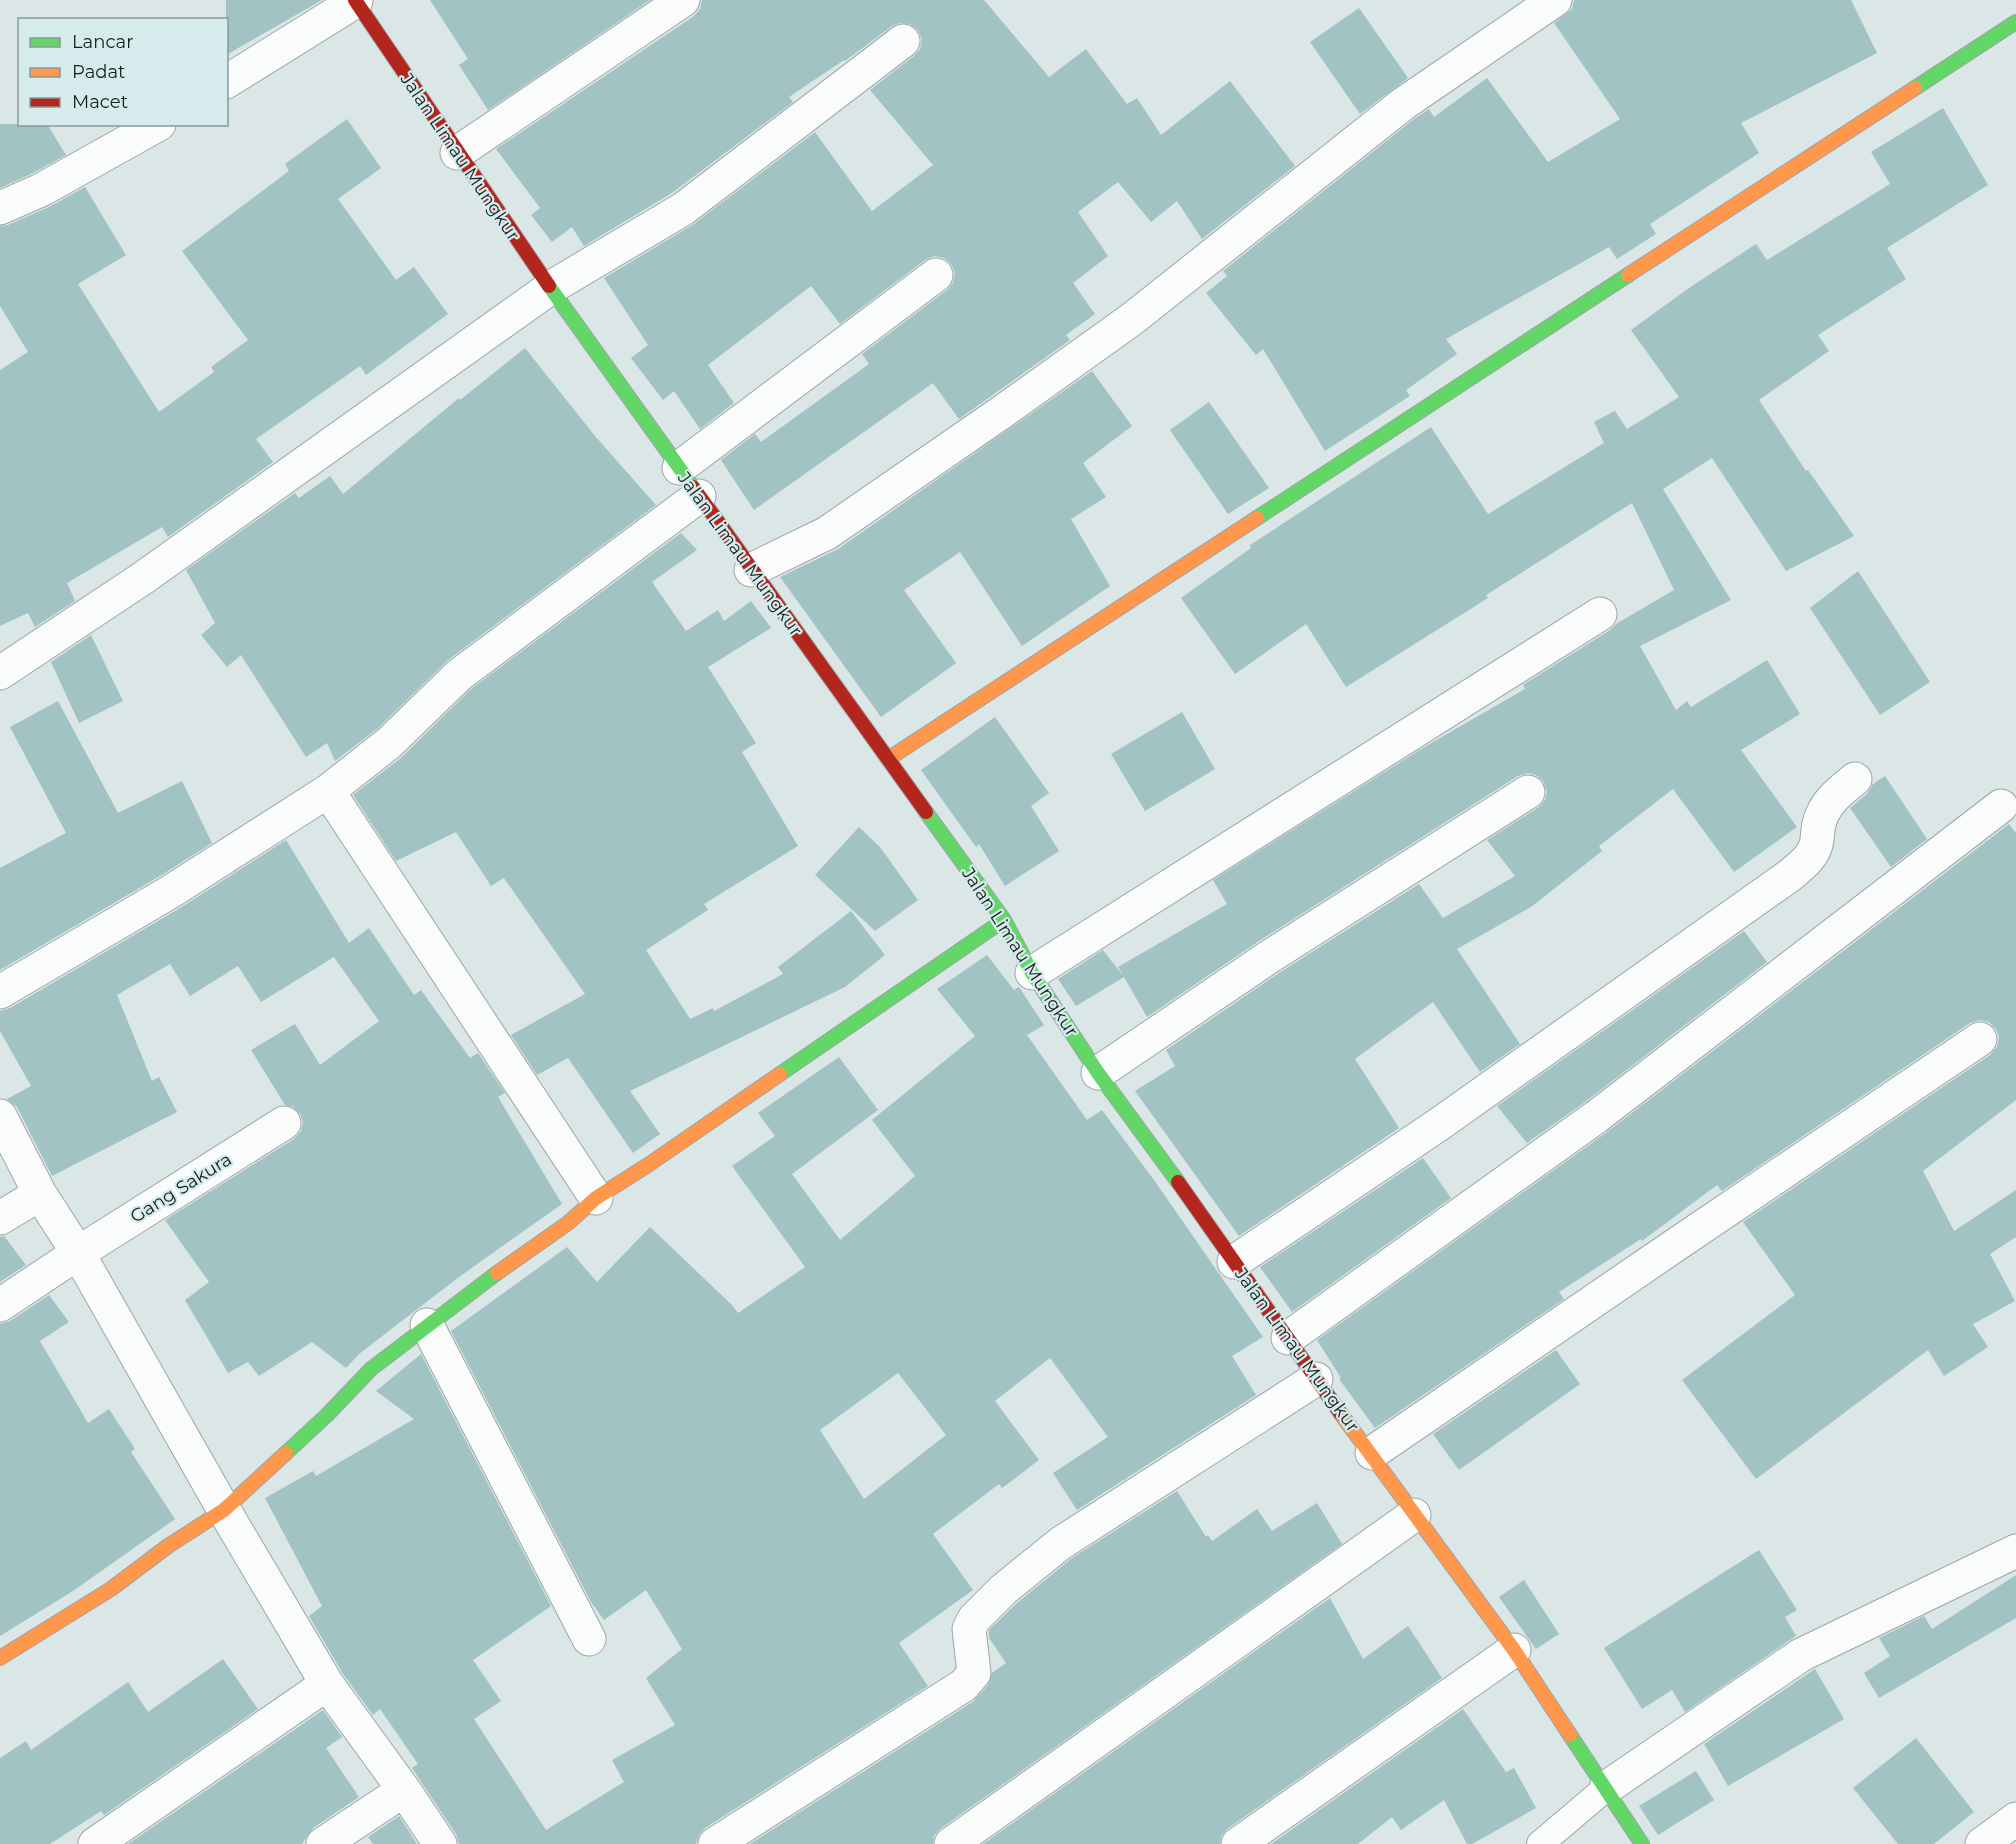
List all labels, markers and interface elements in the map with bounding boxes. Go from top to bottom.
legend [18,18,228,126]
text: Lancar [72,31,133,53]
text: Padat [72,61,125,83]
street label: Jalan Limau Mungkur [395,68,524,245]
text: Macet [72,91,128,113]
street label: Jalan Limau Mungkur [672,467,807,640]
street label: Jalan Limau Mungkur [956,862,1083,1041]
street label: Gang Sakura [126,1148,236,1228]
street label: Jalan Limau Mungkur [1229,1263,1364,1436]

